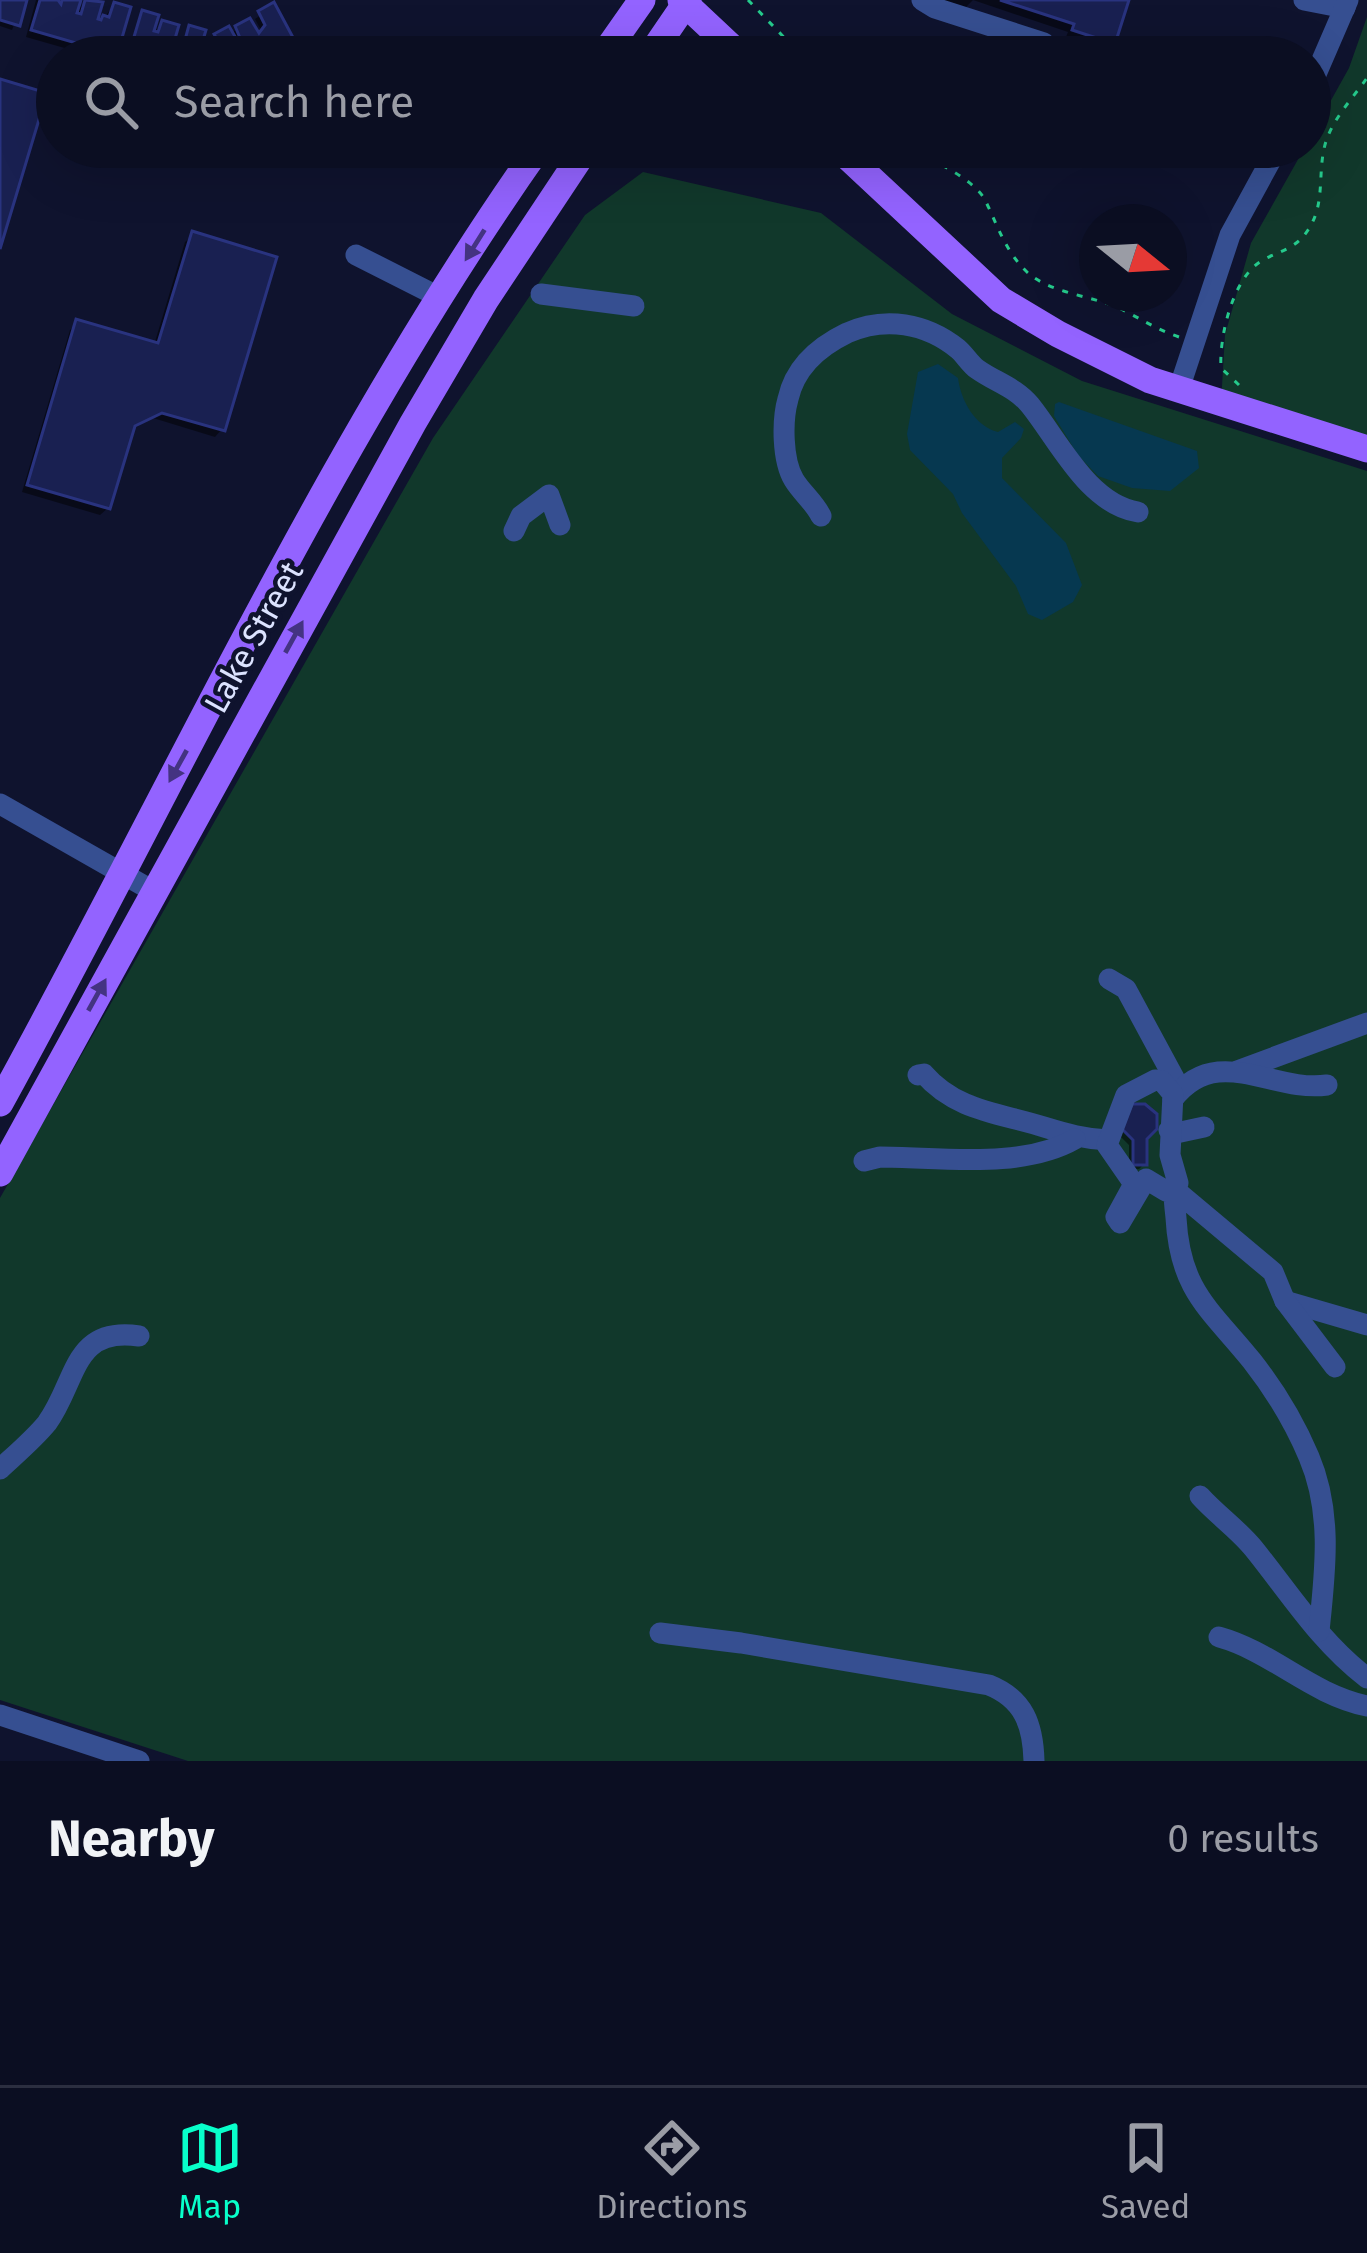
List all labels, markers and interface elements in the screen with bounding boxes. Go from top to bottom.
search box [36,36,1331,168]
icon: search [78,69,144,135]
text: Search here [174,75,414,129]
north arrow [1079,204,1187,312]
one-way arrow [465,228,486,262]
street label: Lake Street [196,555,312,720]
one-way arrow [282,621,303,654]
one-way arrow [168,749,189,784]
one-way arrow [85,978,106,1011]
text: Nearby [48,1808,214,1870]
text: 0 results [1167,1816,1319,1862]
tab: Map [177,2115,243,2227]
tab: Directions [596,2115,748,2227]
tab: Saved [1101,2115,1190,2227]

